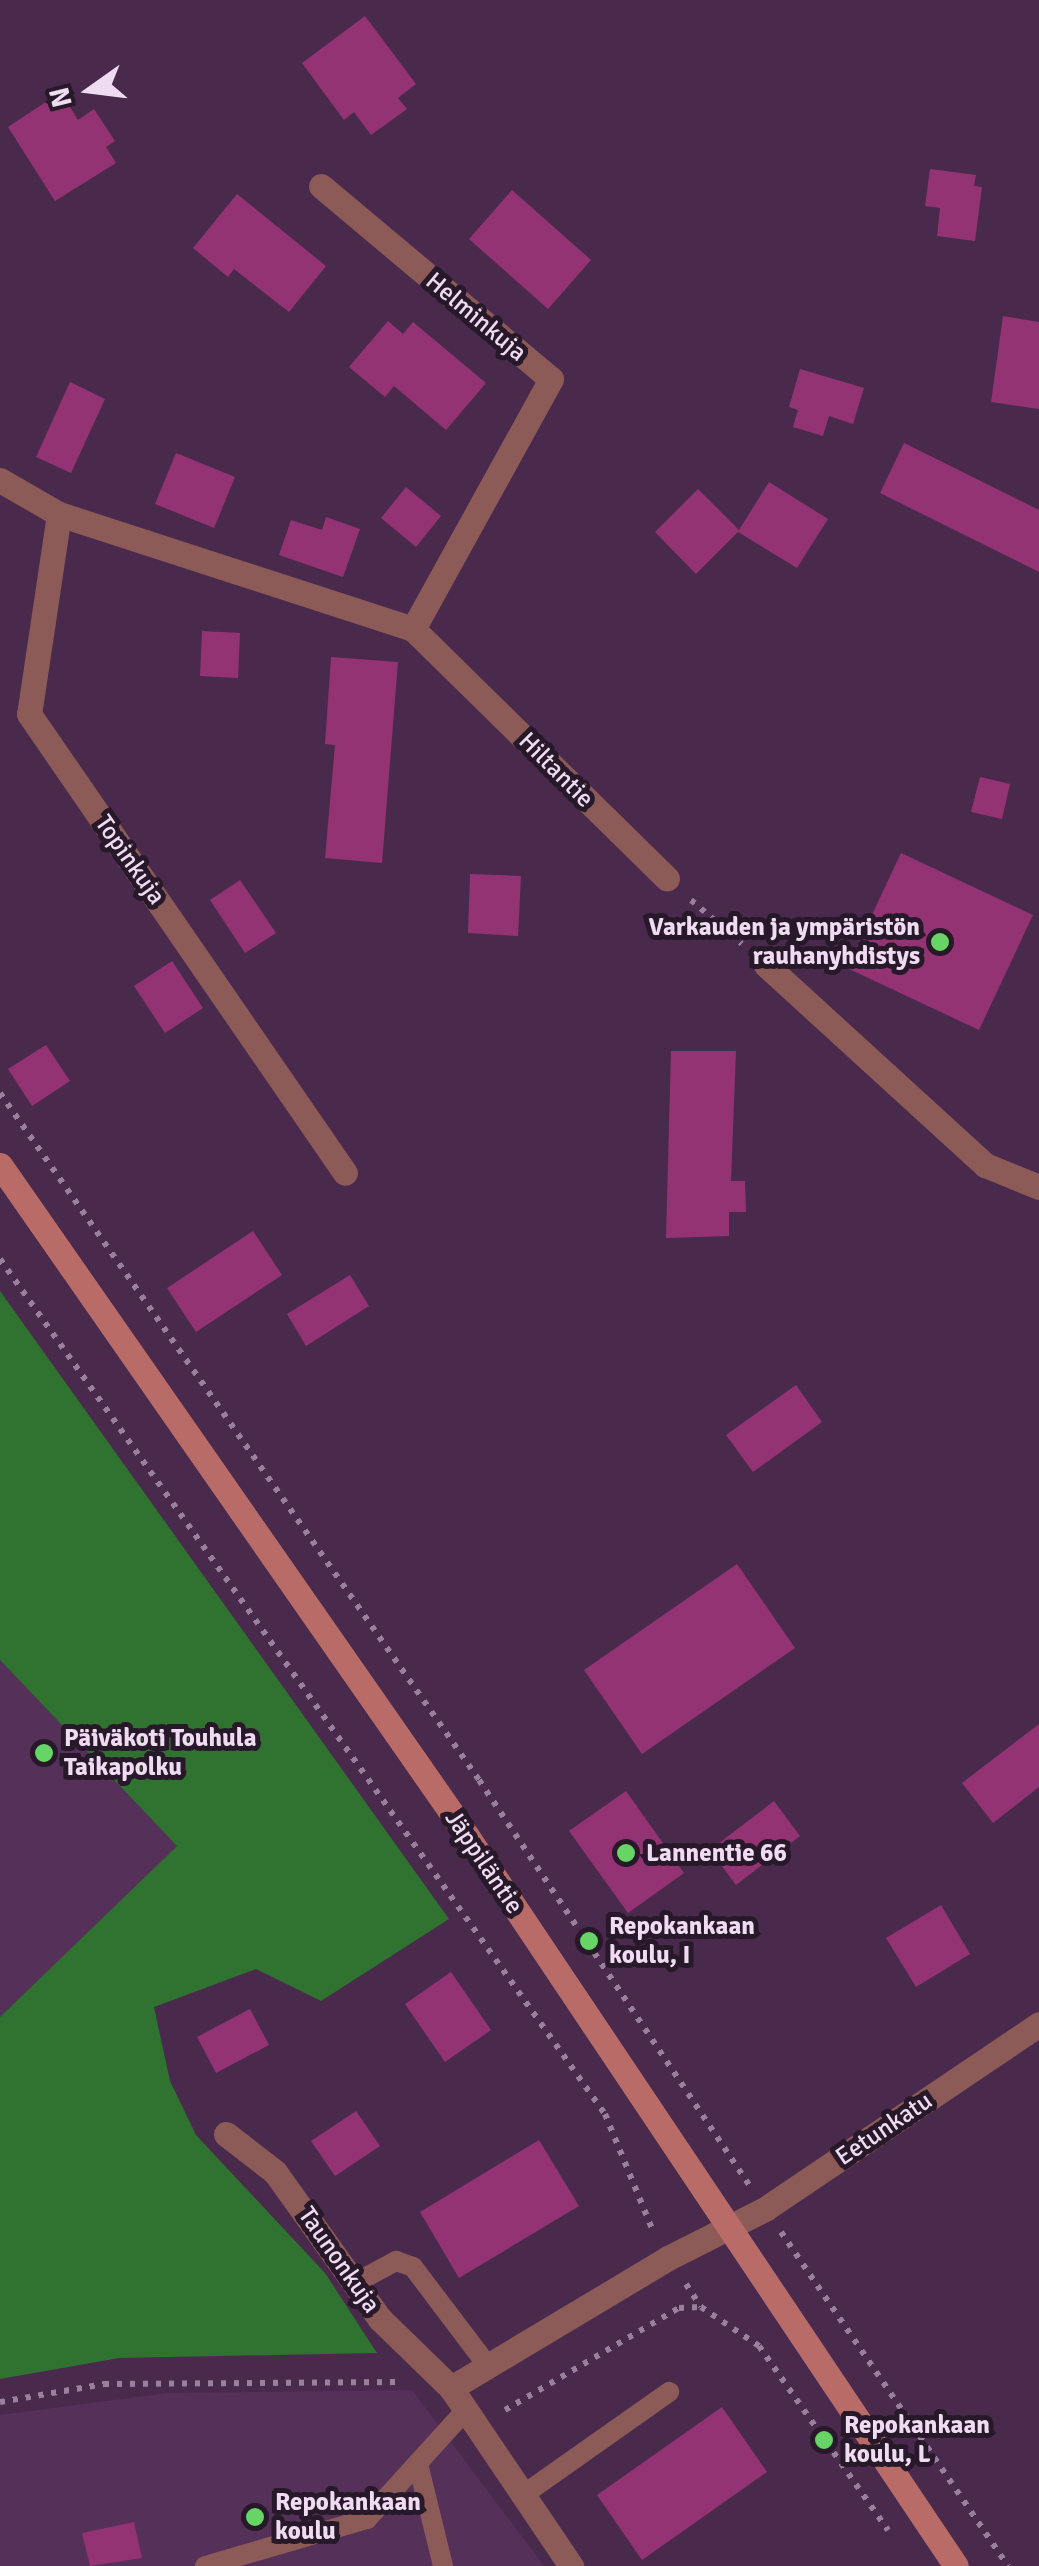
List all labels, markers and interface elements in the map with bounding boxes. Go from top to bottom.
north arrow [40,40,140,140]
text: N [42,84,80,111]
street label: Helminkuja [419,266,533,368]
street label: Hiltantie [512,726,600,814]
street label: Topinkuja [88,810,172,910]
place label: Varkauden ja ympäristön rauhanyhdistys [649,913,920,972]
marker: Varkauden ja ympäristön rauhanyhdistys [929,931,951,953]
place label: Päiväkoti Touhula Taikapolku [64,1724,257,1783]
marker: Päiväkoti Touhula Taikapolku [33,1742,55,1764]
street label: Jäppiläntie [438,1805,530,1919]
place label: Lannentie 66 [646,1838,787,1868]
marker: Lannentie 66 [615,1842,637,1864]
place label: Repokankaan koulu, I [609,1912,755,1971]
marker: Repokankaan koulu, I [578,1930,600,1952]
street label: Eetunkatu [830,2086,938,2172]
street label: Taunonkuja [292,2201,386,2319]
place label: Repokankaan koulu, L [844,2411,990,2470]
marker: Repokankaan koulu, L [813,2429,835,2451]
place label: Repokankaan koulu [275,2488,421,2547]
marker: Repokankaan koulu [244,2506,266,2528]

